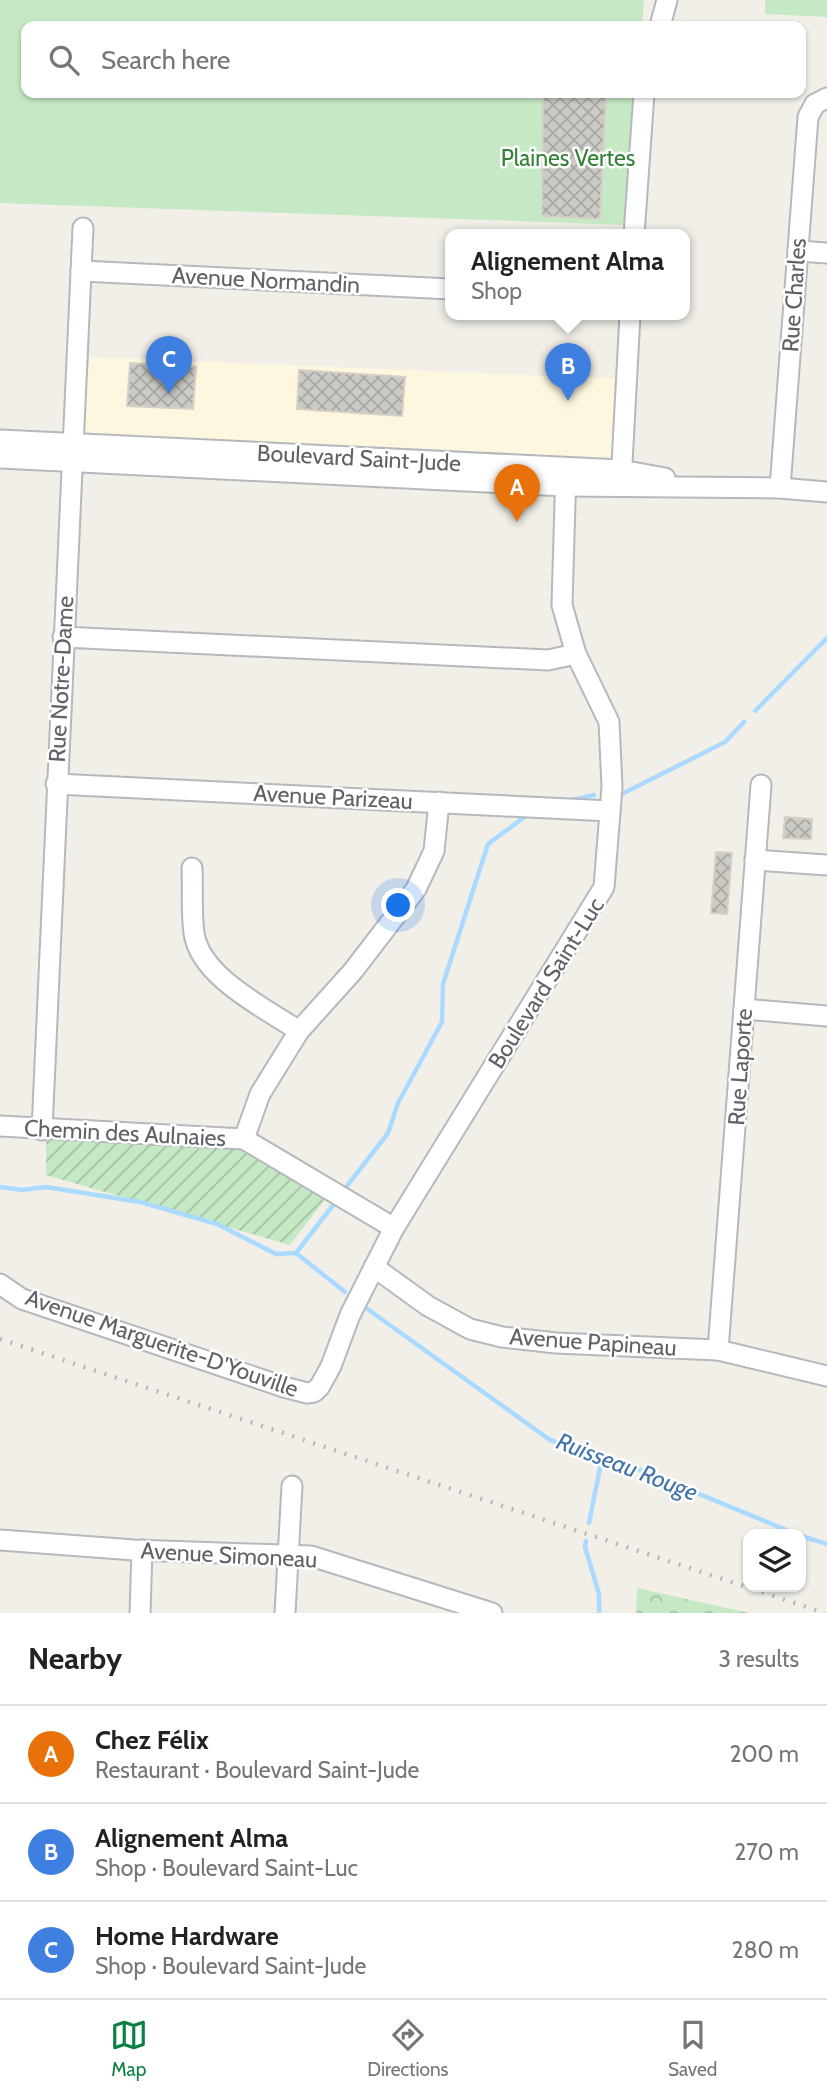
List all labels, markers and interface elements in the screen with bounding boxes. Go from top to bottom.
search box [21,21,806,98]
icon: search [45,41,83,79]
text: Search here [101,44,230,76]
park label: Plaines Vertes [501,144,635,172]
popup [445,229,690,320]
street label: Rue Charles [776,237,812,353]
text: Alignement Alma [471,245,664,277]
street label: Avenue Normandin [171,261,361,299]
text: Shop [471,277,522,305]
pin: C [146,336,192,394]
pin: B [545,343,591,401]
street label: Boulevard Saint-Jude [256,439,462,477]
pin: A [494,464,540,522]
street label: Rue Notre-Dame [43,595,79,763]
street label: Avenue Parizeau [253,779,413,815]
your location [381,888,415,922]
street label: Boulevard Saint-Luc [482,892,610,1074]
street label: Rue Laporte [722,1007,758,1126]
street label: Chemin des Aulnaies [23,1114,227,1152]
street label: Avenue Marguerite-D'Youville [22,1283,302,1403]
street label: Avenue Papineau [509,1322,677,1362]
water label: Ruisseau Rouge [552,1426,702,1507]
map controls [743,1529,806,1592]
button: layers [743,1529,806,1592]
street label: Avenue Simoneau [140,1536,318,1574]
text: Nearby [28,1640,122,1677]
text: 3 results [718,1645,799,1673]
text: Chez Félix [95,1724,209,1756]
text: A [44,1740,58,1768]
text: 200 m [729,1740,799,1768]
text: Restaurant · Boulevard Saint-Jude [95,1756,419,1784]
text: Alignement Alma [95,1822,288,1854]
text: B [44,1838,58,1866]
text: 270 m [734,1838,799,1866]
text: Shop · Boulevard Saint-Luc [95,1854,358,1882]
text: Home Hardware [95,1920,279,1952]
text: C [44,1936,58,1964]
text: 280 m [732,1936,799,1964]
text: Shop · Boulevard Saint-Jude [95,1952,366,1980]
tab: Map [110,2016,148,2081]
tab: Directions [367,2016,448,2081]
tab: Saved [668,2016,717,2081]

